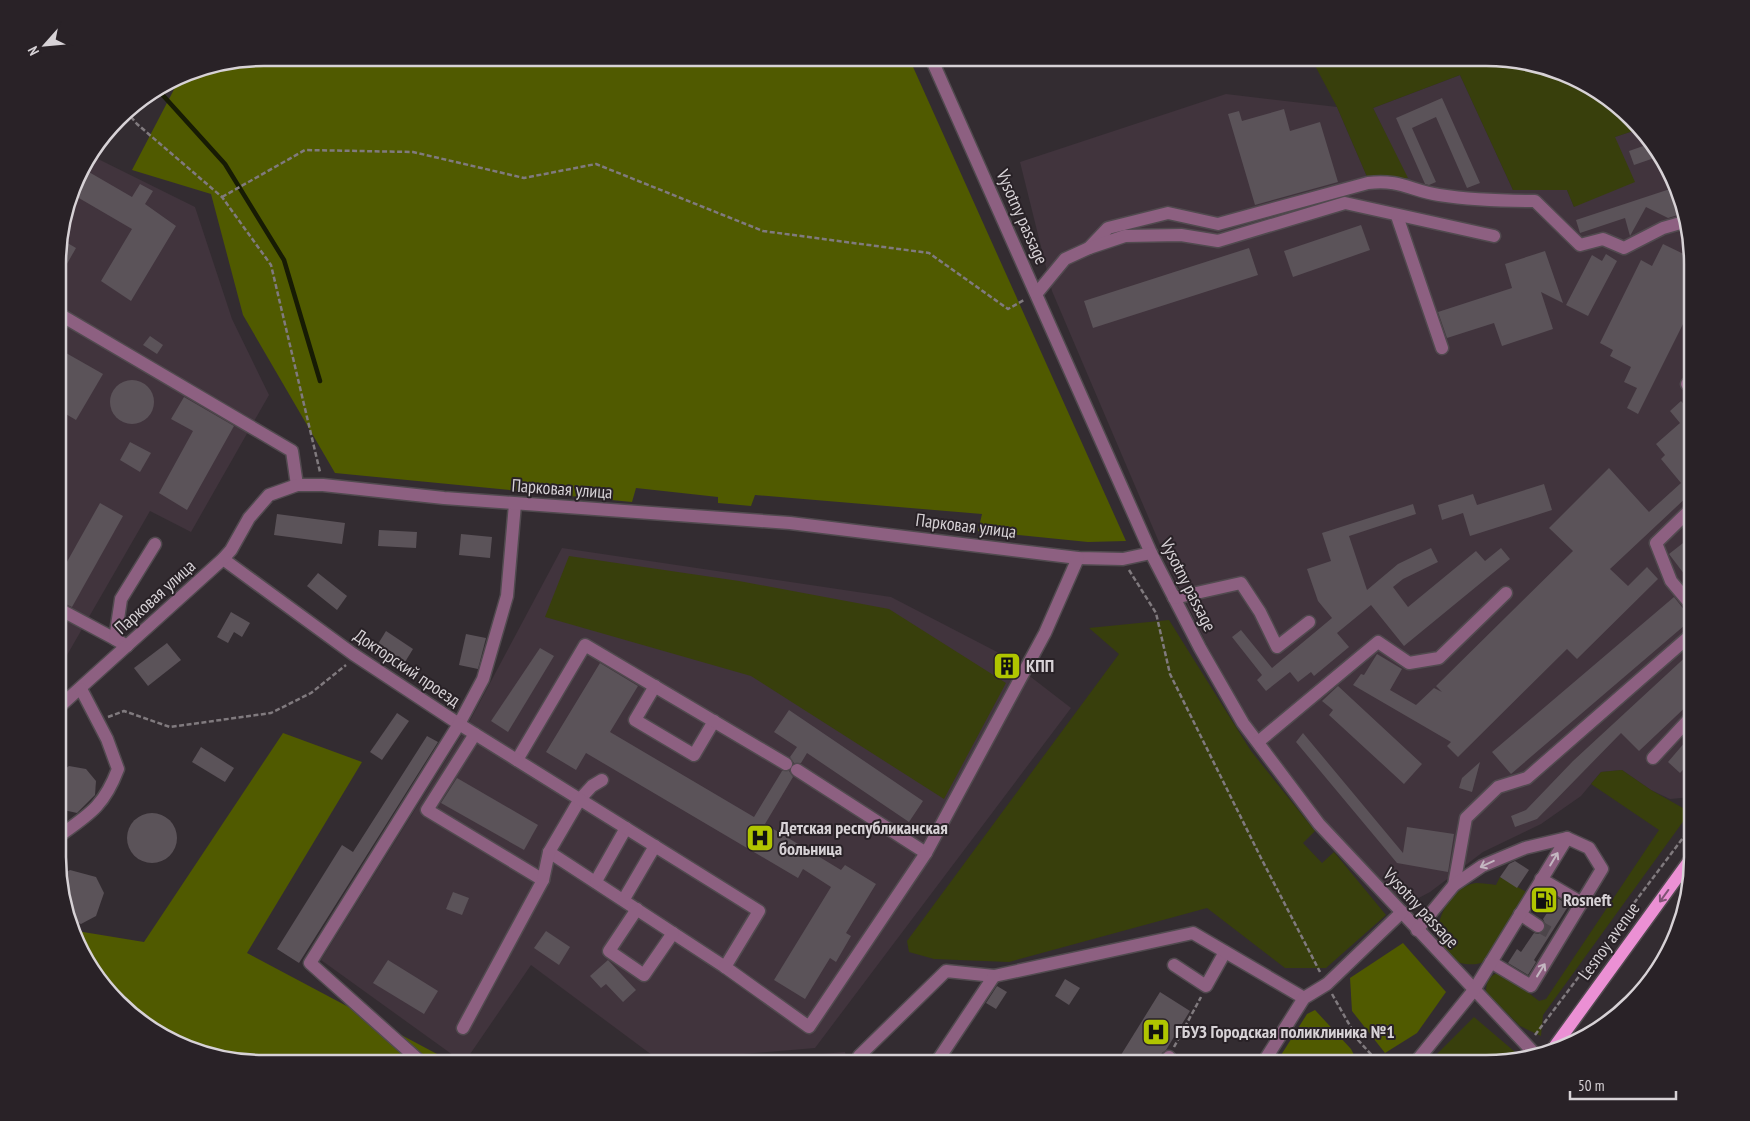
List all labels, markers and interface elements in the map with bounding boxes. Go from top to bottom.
north arrow [20,20,70,70]
text: N [24,43,43,58]
street label: Vysotny passage [991,165,1054,268]
street label: Парковая улица [511,474,613,504]
street label: Парковая улица [914,508,1018,543]
street label: Vysotny passage [1155,534,1222,635]
street label: Парковая улица [109,554,200,639]
street label: Докторский проезд [350,624,465,712]
building icon: КПП [992,651,1022,681]
place label: КПП [1026,654,1054,677]
place label: Детская республиканская больница [779,816,948,860]
hospital icon: Детская республиканская больница [745,823,775,853]
one-way arrow [1549,852,1559,866]
one-way arrow [1480,860,1495,870]
street label: Vysotny passage [1378,862,1464,953]
fuel station icon: Rosneft [1529,885,1559,915]
place label: Rosneft [1563,888,1612,911]
one-way arrow [1658,889,1669,902]
street label: Lesnoy avenue [1573,897,1645,984]
one-way arrow [1536,963,1546,977]
hospital icon: ГБУЗ Городская поликлиника №1 [1141,1017,1171,1047]
place label: ГБУЗ Городская поликлиника №1 [1175,1020,1395,1043]
scale bar [1570,1068,1676,1100]
text: 50 m [1578,1076,1604,1095]

